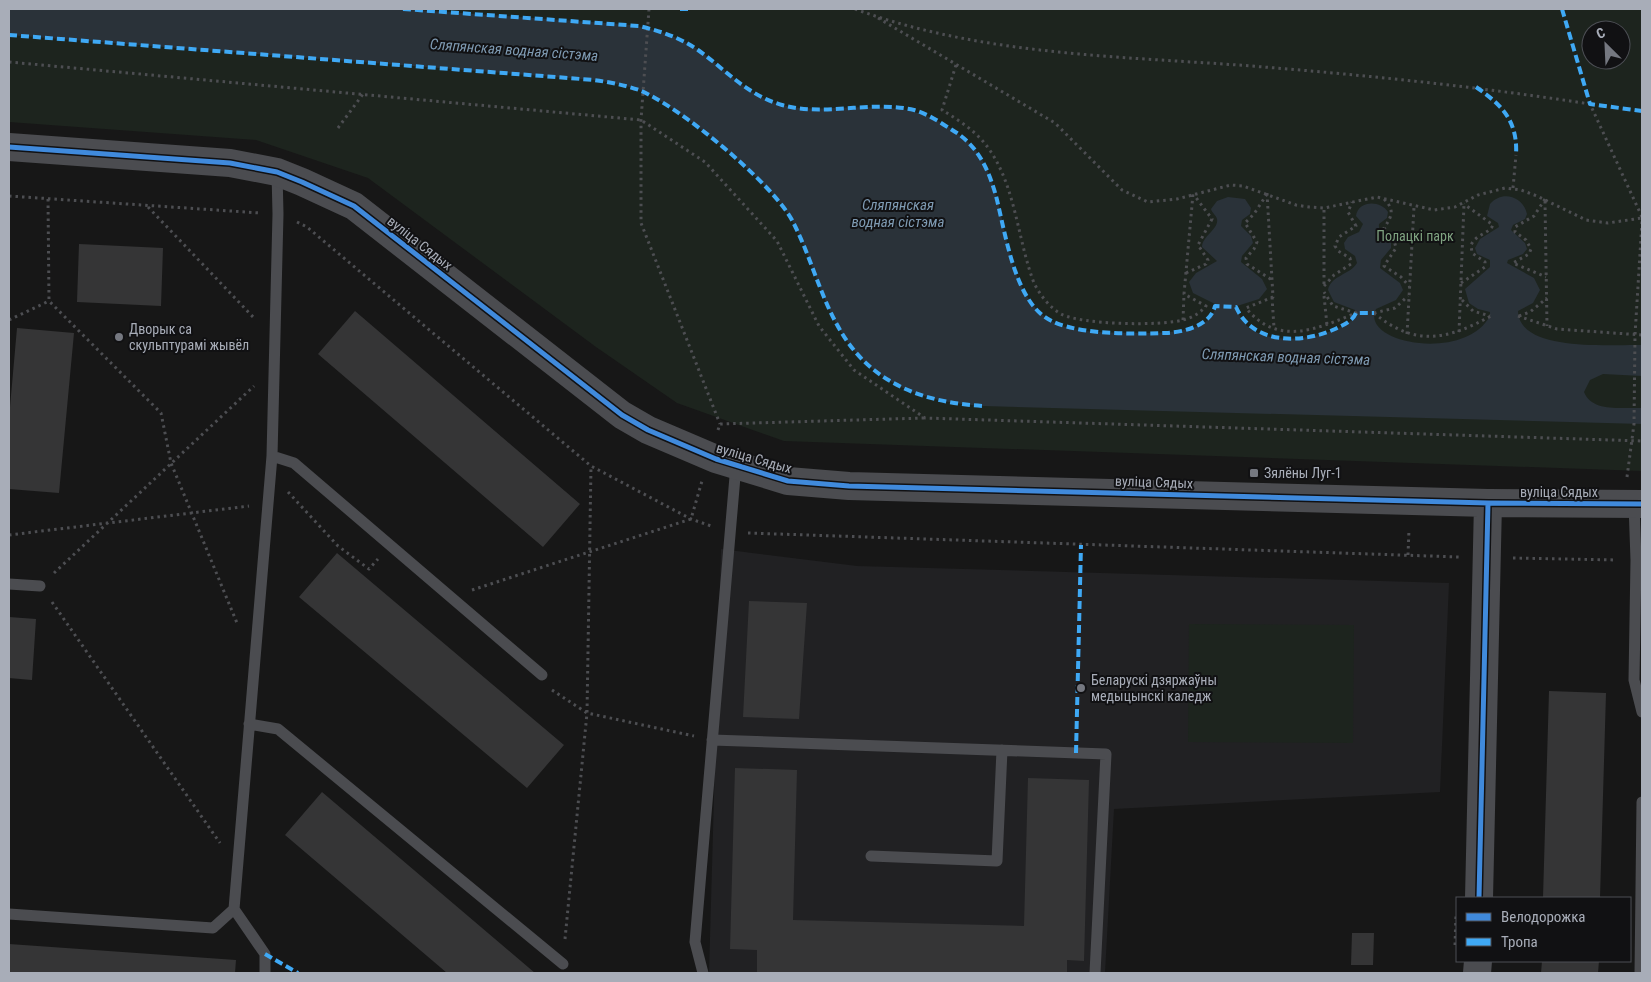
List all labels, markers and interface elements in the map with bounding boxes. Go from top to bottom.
north arrow [1581,20,1631,70]
text: С [1594,24,1608,42]
water label: Сляпянская водная сістэма [429,35,599,65]
water label: Сляпянская водная сістэма [852,196,944,231]
street label: вуліца Сядых [384,213,456,273]
park label: Полацкі парк [1376,228,1454,244]
place label: Дворык са скульптурамі жывёл [129,321,249,353]
marker: Дворык са скульптурамі жывёл [113,331,125,343]
water label: Сляпянская водная сістэма [1201,345,1371,369]
street label: вуліца Сядых [714,440,794,476]
place label: Зялёны Луг-1 [1264,465,1342,481]
marker: Зялёны Луг-1 [1248,467,1260,479]
street label: вуліца Сядых [1115,473,1193,491]
street label: вуліца Сядых [1520,484,1598,500]
place label: Беларускі дзяржаўны медыцынскі каледж [1091,672,1217,704]
marker: Беларускі дзяржаўны медыцынскі каледж [1075,682,1087,694]
legend [1456,897,1631,962]
text: Велодорожка [1501,908,1586,926]
text: Тропа [1501,933,1538,951]

